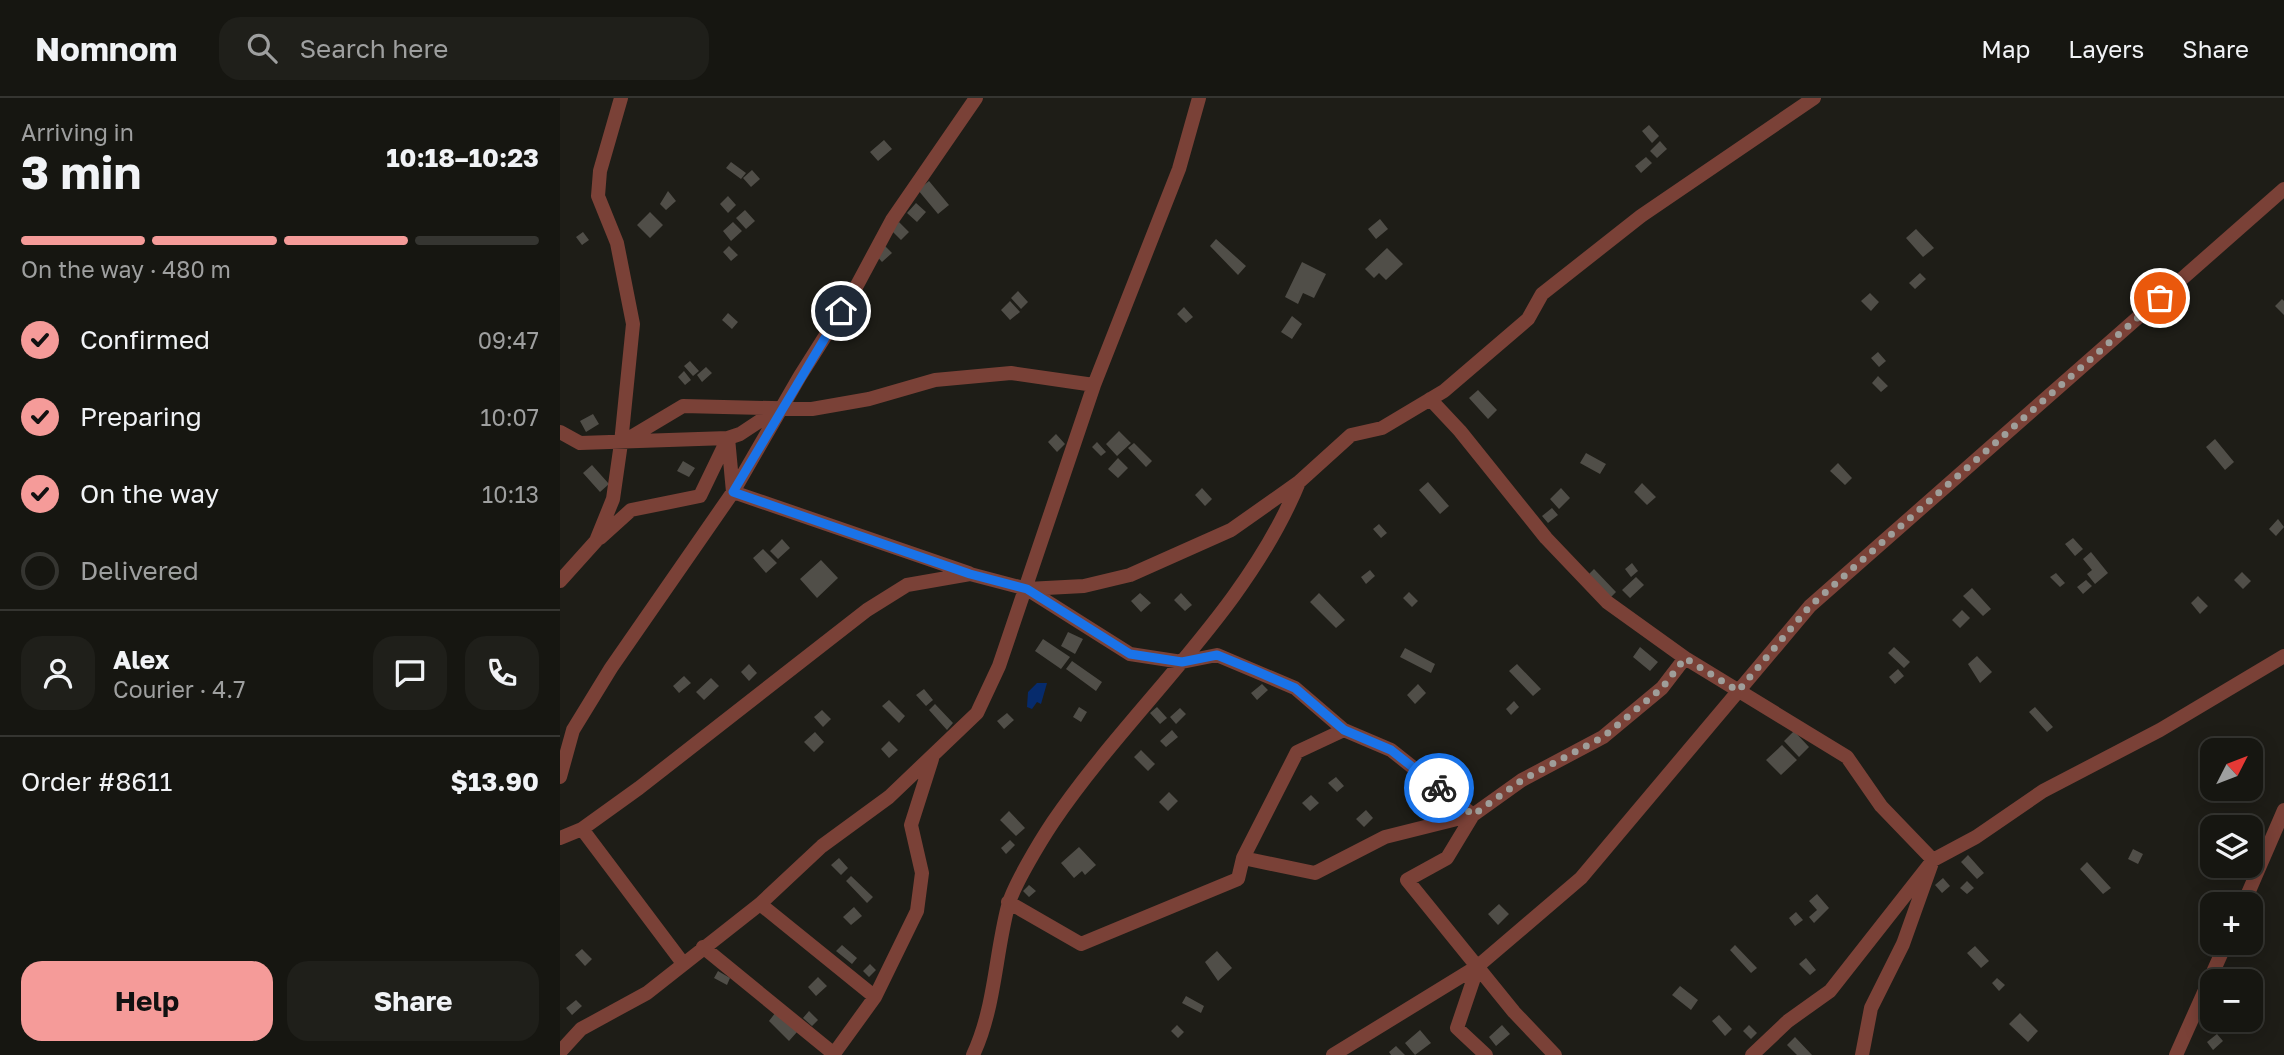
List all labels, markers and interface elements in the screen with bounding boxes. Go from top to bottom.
search box [219,17,709,80]
text: Nomnom [35,29,177,68]
icon: search [243,29,281,67]
text: Search here [299,33,448,64]
text: Map [1981,34,2030,63]
text: Layers [2068,34,2144,63]
text: Share [2182,34,2249,63]
text: Arriving in [21,118,134,146]
text: 10:18–10:23 [386,142,539,173]
text: 3 min [21,144,141,199]
text: On the way · 480 m [21,255,231,283]
pin [2130,268,2190,328]
icon: bag [2141,279,2179,317]
pin [811,281,871,341]
icon: home [822,292,860,330]
icon: check [21,321,59,359]
text: Confirmed [80,324,210,355]
text: 09:47 [478,326,539,354]
icon: check [21,398,59,436]
text: Preparing [80,401,202,432]
text: 10:07 [480,403,539,431]
icon: check [21,475,59,513]
text: On the way [80,478,219,509]
text: 10:13 [482,480,539,508]
text: Delivered [80,555,199,586]
button: person [21,636,95,710]
button: chat [373,636,447,710]
button: phone [465,636,539,710]
text: Alex [113,644,170,675]
text: Courier · 4.7 [113,675,245,703]
north arrow [2200,738,2263,802]
map controls [2200,738,2263,1032]
courier [1404,753,1474,823]
text: Order #8611 [21,766,172,797]
text: $13.90 [451,766,539,797]
icon: bike [1420,769,1458,807]
button: layers [2200,815,2263,878]
button: + [2200,892,2263,955]
button: Help [21,961,273,1041]
button: Share [287,961,539,1041]
button: − [2200,969,2263,1032]

